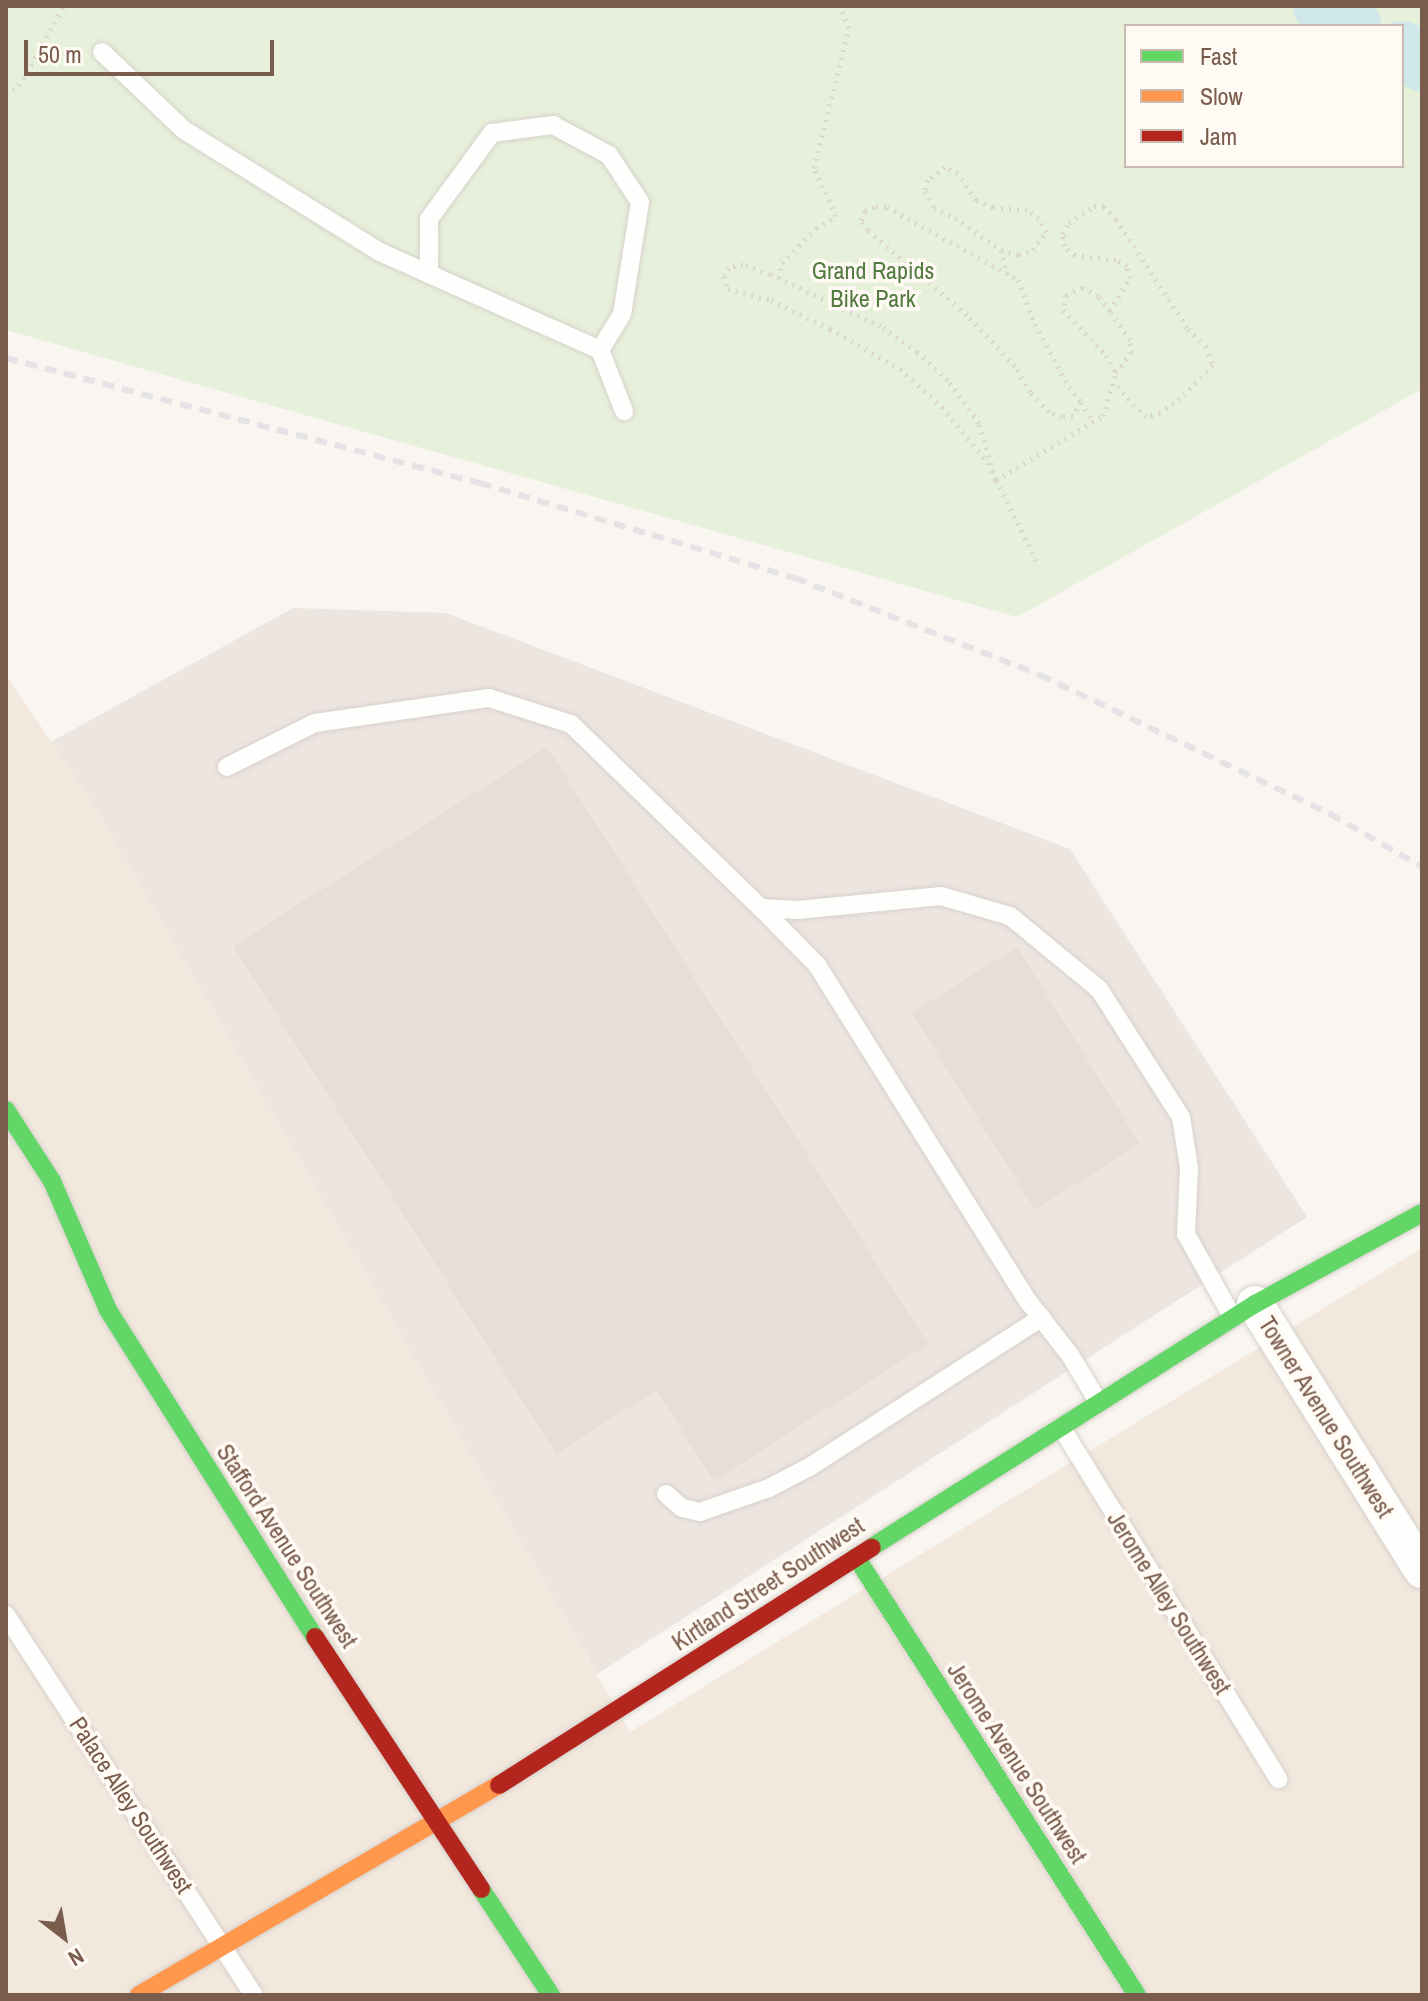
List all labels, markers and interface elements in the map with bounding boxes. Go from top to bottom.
scale bar [28,24,278,74]
legend [1124,24,1404,168]
text: 50 m [38,38,82,70]
text: Fast [1200,40,1237,72]
text: Slow [1200,80,1243,112]
text: Jam [1200,120,1237,152]
park label: Grand Rapids Bike Park [812,257,934,313]
street label: Towner Avenue Southwest [1252,1311,1400,1523]
street label: Stafford Avenue Southwest [210,1438,364,1654]
street label: Jerome Alley Southwest [1101,1506,1237,1700]
street label: Kirtland Street Southwest [667,1511,869,1657]
street label: Jerome Avenue Southwest [941,1657,1093,1869]
street label: Palace Alley Southwest [63,1711,199,1899]
north arrow [24,1897,104,1977]
text: N [63,1941,90,1974]

